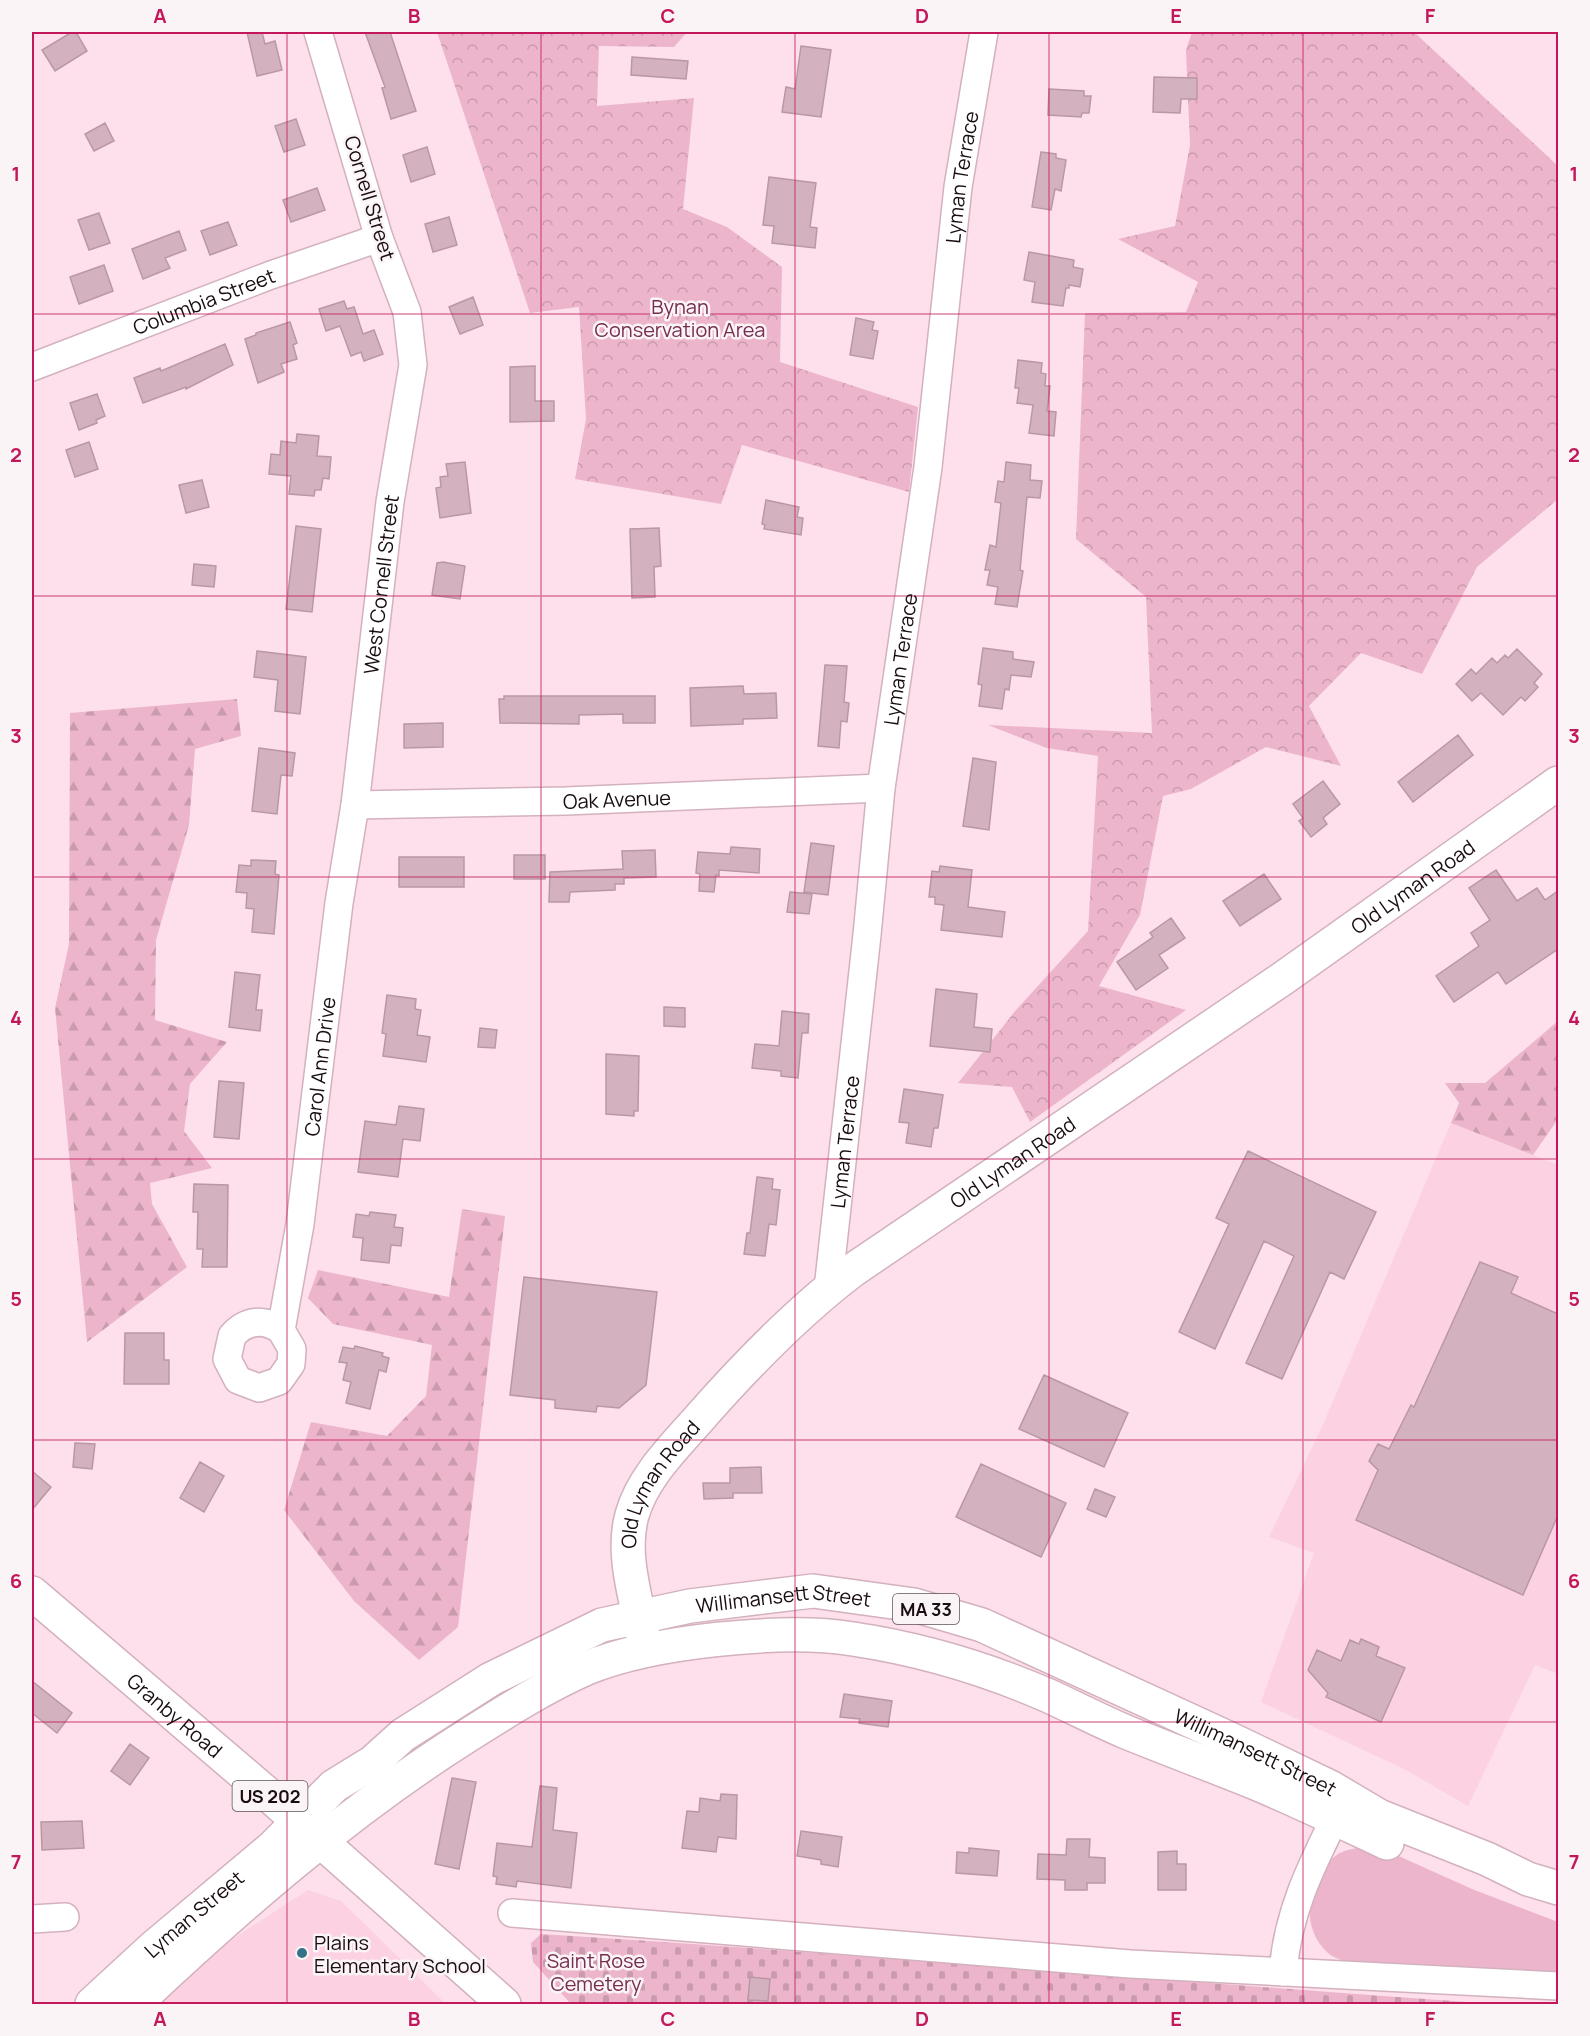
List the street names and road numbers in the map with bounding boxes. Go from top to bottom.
street label: Lyman Terrace [939,109,984,245]
street label: Cornell Street [338,132,402,264]
street label: Columbia Street [129,261,279,340]
street label: West Cornell Street [357,492,405,676]
street label: Lyman Terrace [877,591,923,727]
street label: Oak Avenue [562,783,671,815]
street label: Old Lyman Road [1345,833,1480,940]
street label: Carol Ann Drive [297,995,341,1138]
street label: Lyman Terrace [823,1074,865,1210]
street label: Old Lyman Road [944,1110,1080,1214]
street label: Old Lyman Road [614,1414,705,1549]
street label: Willimansett Street [694,1578,873,1619]
road number: MA 33 [893,1594,959,1624]
street label: Granby Road [122,1667,228,1763]
street label: Willimansett Street [1170,1702,1342,1802]
road number: US 202 [232,1781,308,1811]
street label: Lyman Street [138,1864,249,1963]

